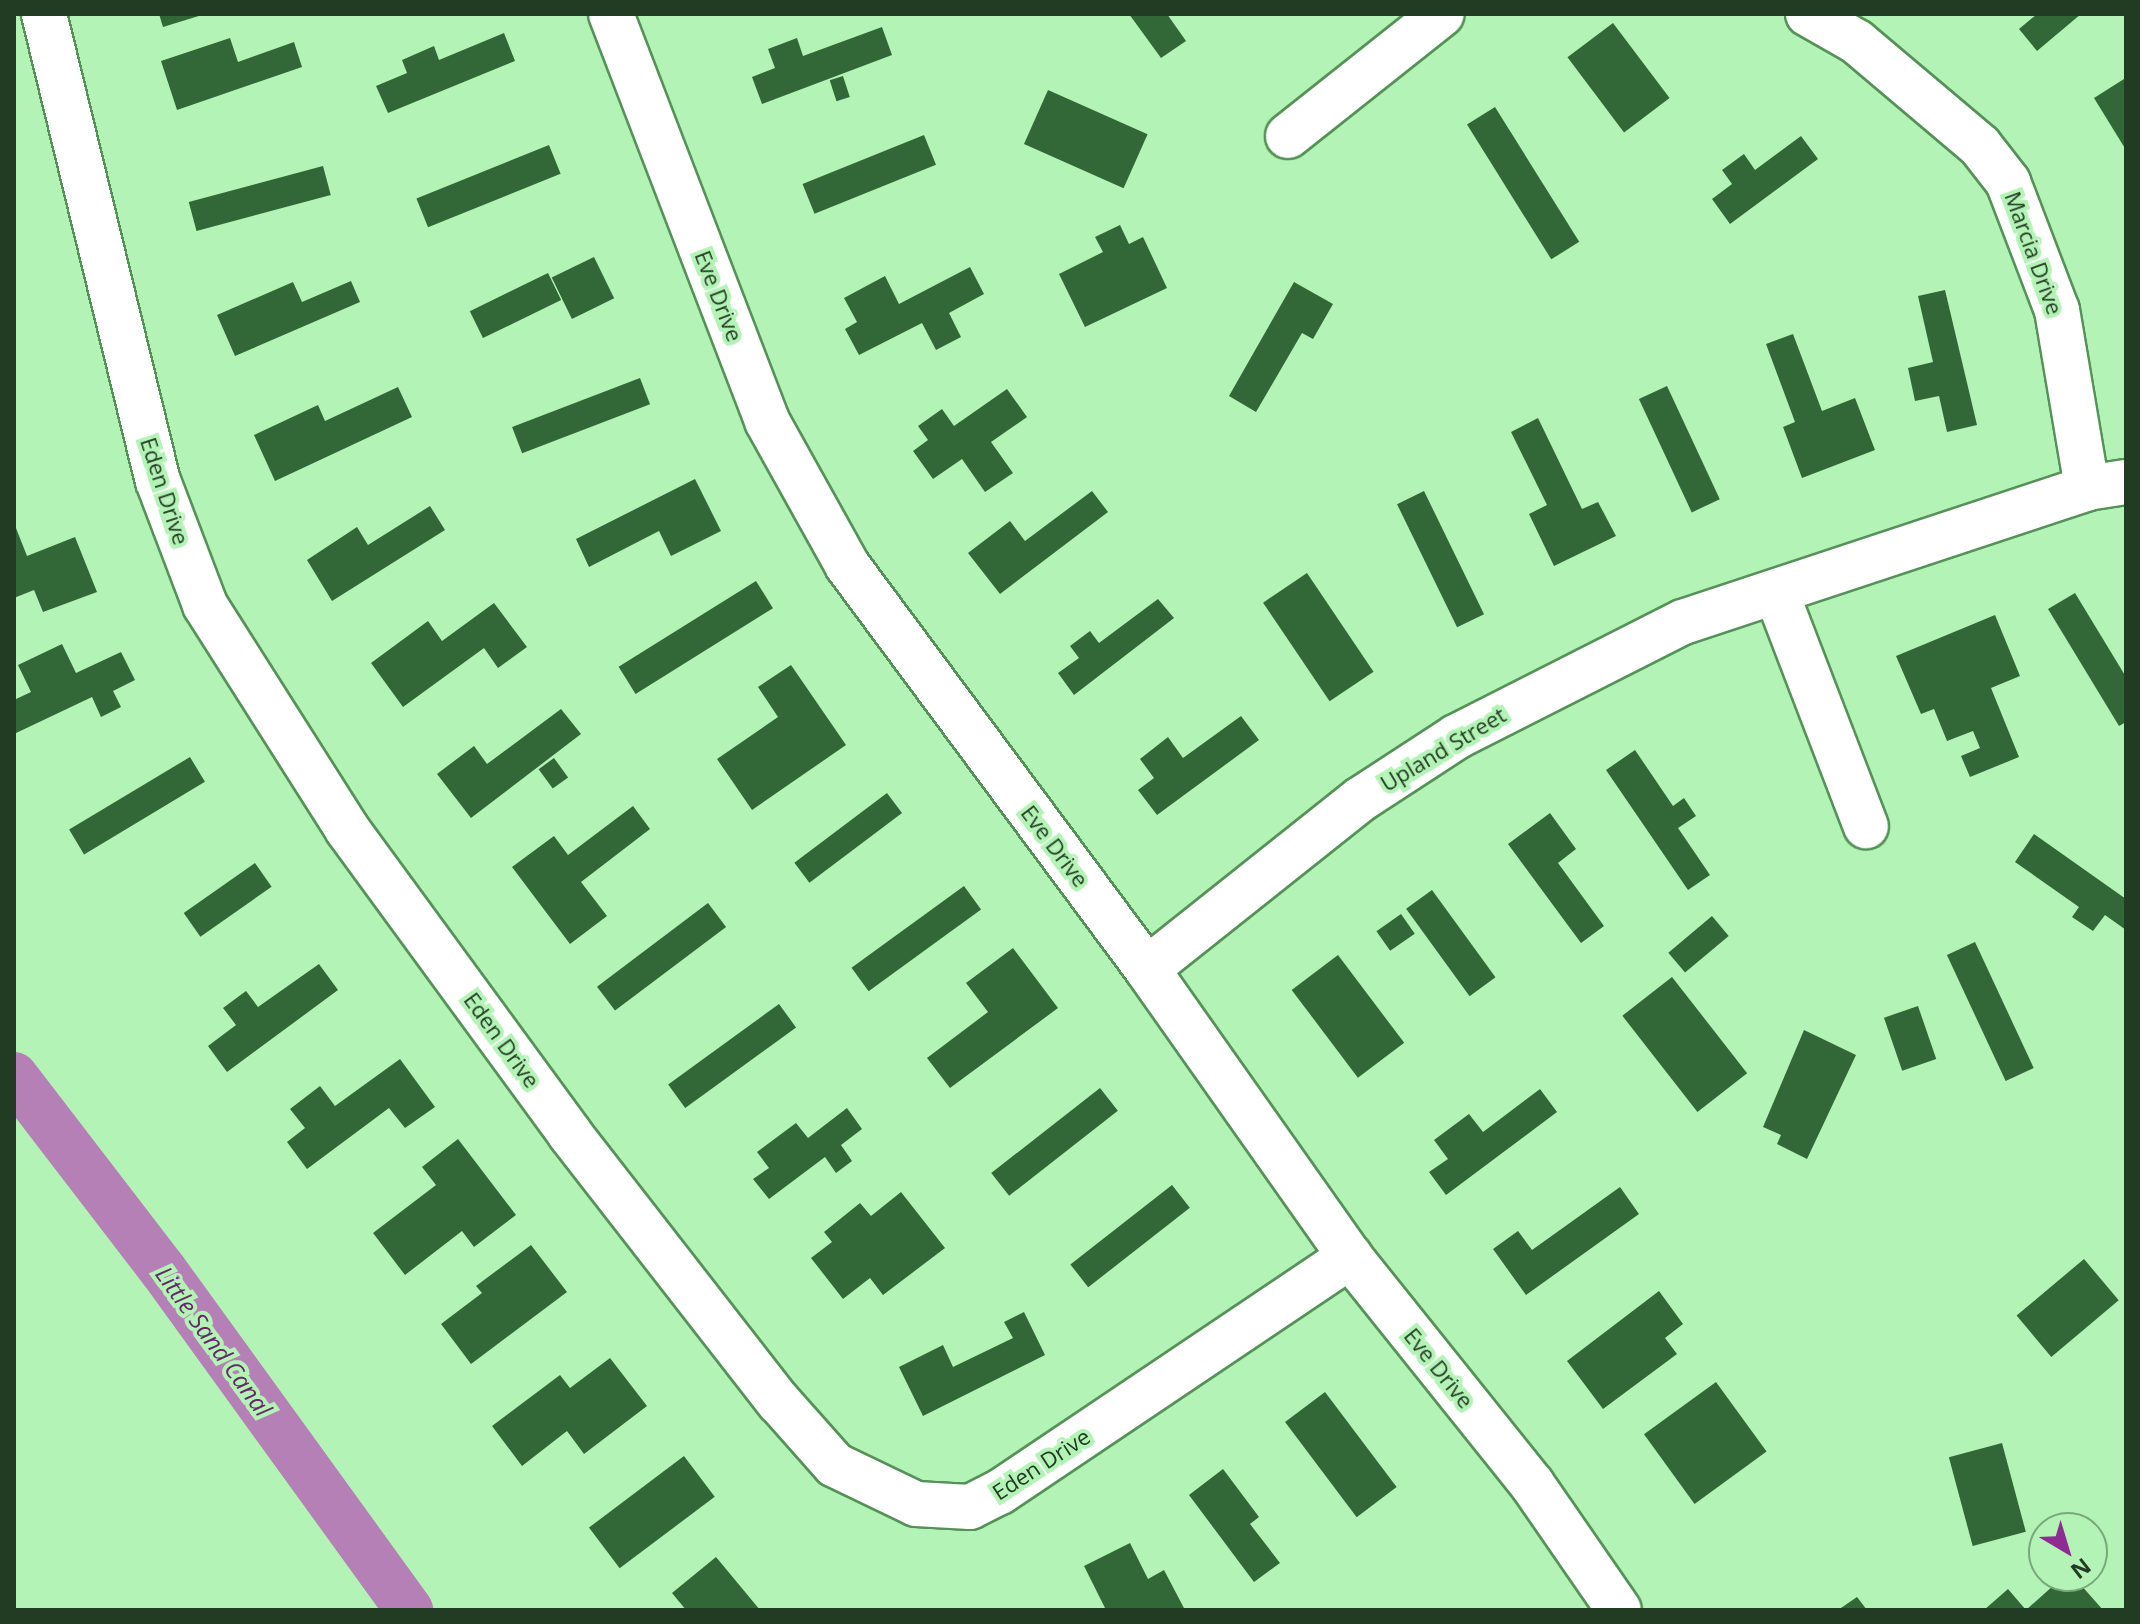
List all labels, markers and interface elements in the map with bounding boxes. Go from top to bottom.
street label: Marcia Drive [2000,188,2068,318]
street label: Eve Drive [690,247,748,345]
street label: Eden Drive [135,434,195,548]
street label: Upland Street [1376,701,1510,797]
street label: Eve Drive [1016,800,1094,892]
street label: Eden Drive [459,987,545,1093]
water label: Little Sand Canal [150,1260,278,1422]
street label: Eve Drive [1399,1323,1479,1413]
street label: Eden Drive [987,1423,1095,1505]
north arrow [2028,1512,2108,1592]
text: N [2065,1552,2098,1587]

